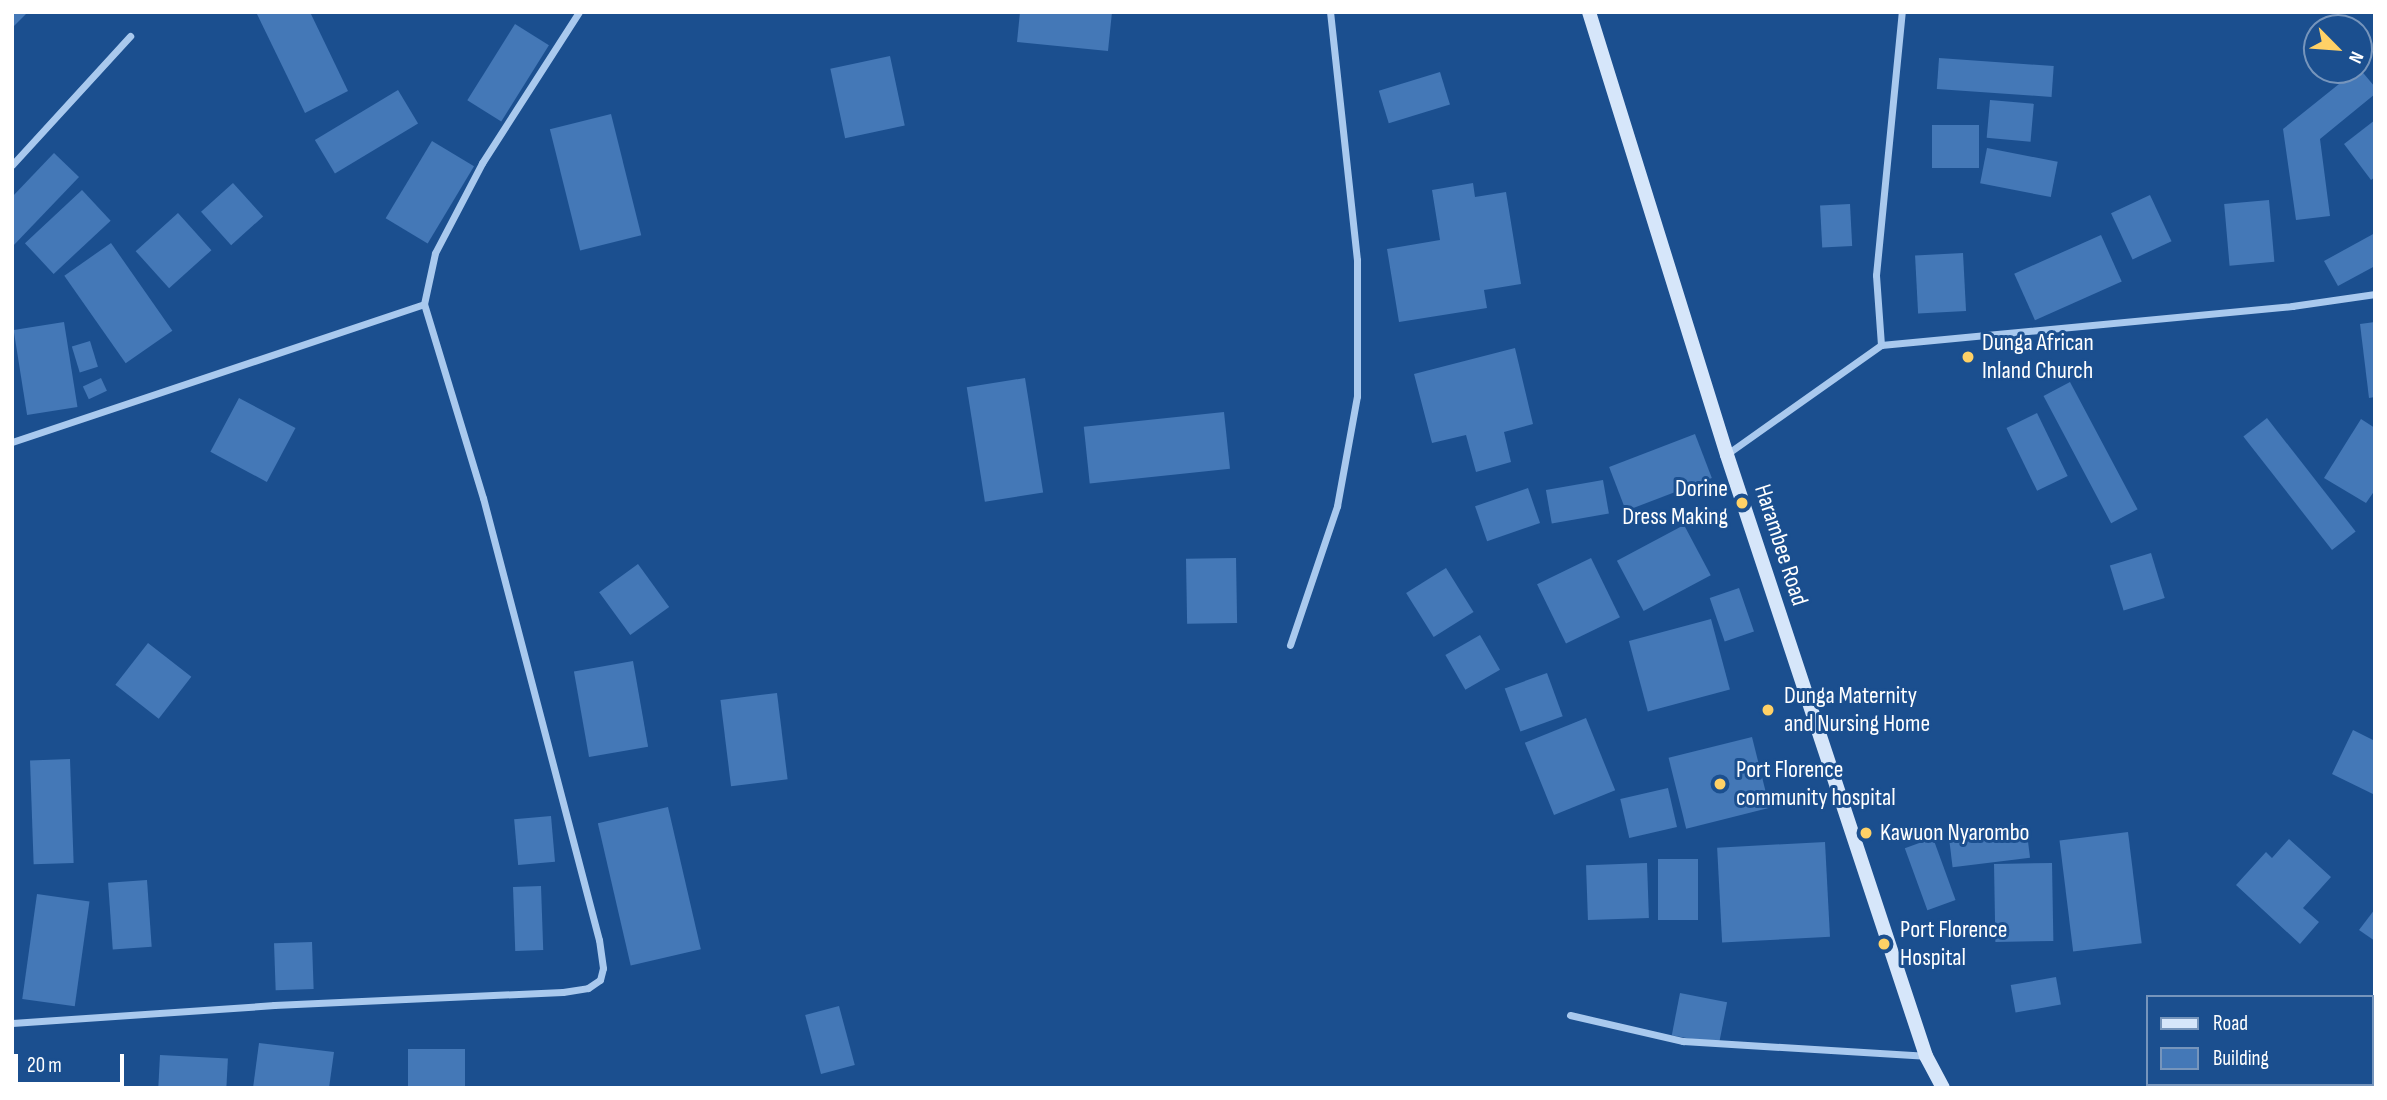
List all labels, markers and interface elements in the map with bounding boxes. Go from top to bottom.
north arrow [2303,14,2373,84]
text: N [2343,48,2368,67]
place label: Dunga African Inland Church [1982,329,2094,385]
marker: Dunga African Inland Church [1960,349,1976,365]
place label: Dorine Dress Making [1622,475,1728,531]
street label: Harambee Road [1748,481,1814,609]
marker: Dorine Dress Making [1734,495,1750,511]
place label: Dunga Maternity and Nursing Home [1784,682,1930,738]
marker: Dunga Maternity and Nursing Home [1758,700,1778,720]
place label: Port Florence community hospital [1736,756,1896,812]
marker: Port Florence community hospital [1710,774,1730,794]
place label: Kawuon Nyarombo [1880,819,2030,847]
marker: Kawuon Nyarombo [1858,825,1874,841]
place label: Port Florence Hospital [1900,916,2008,972]
marker: Port Florence Hospital [1874,934,1894,954]
legend [2146,995,2373,1086]
text: Road [2213,1011,2248,1036]
scale bar [18,1040,128,1084]
text: Building [2213,1046,2269,1071]
text: 20 m [27,1053,62,1078]

